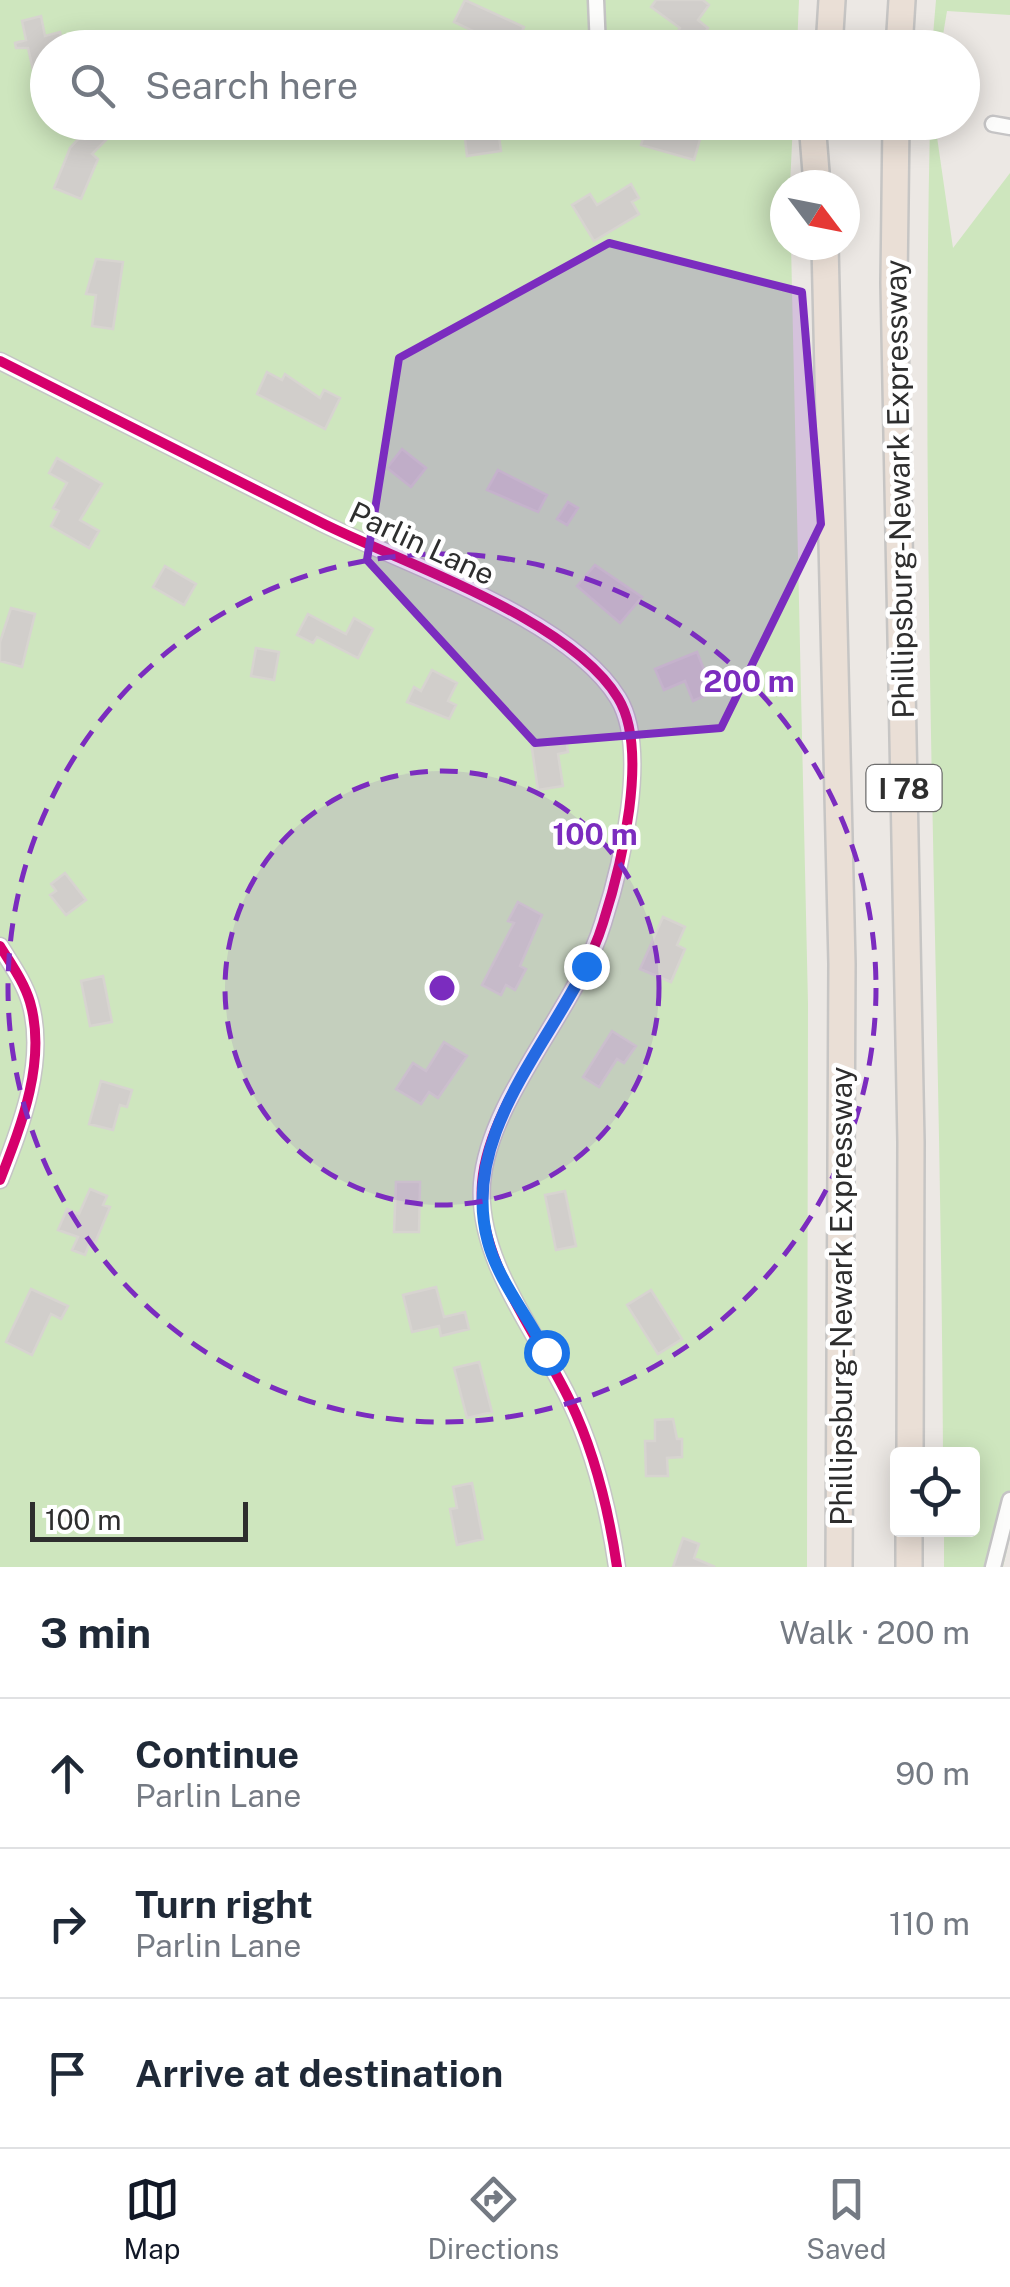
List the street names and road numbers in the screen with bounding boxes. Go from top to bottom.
street label: Phillipsburg-Newark Expressway [877,259,921,719]
street label: Parlin Lane [344,494,500,592]
road number: I 78 [866,765,942,811]
street label: Phillipsburg-Newark Expressway [823,1066,859,1526]

